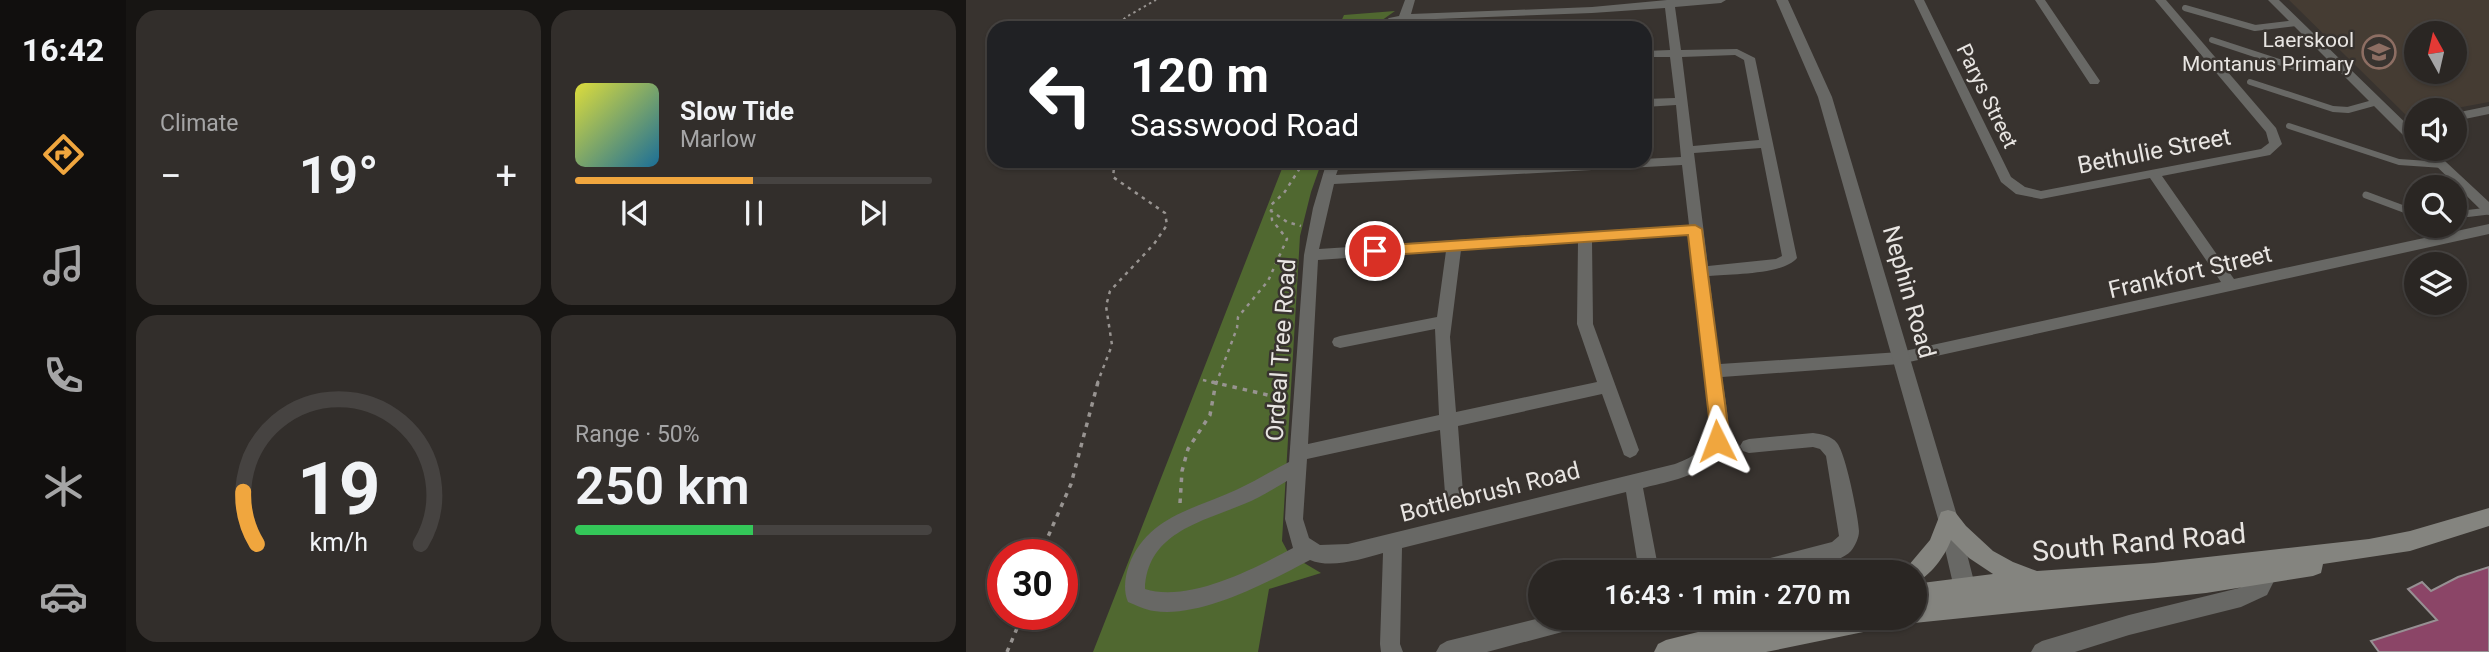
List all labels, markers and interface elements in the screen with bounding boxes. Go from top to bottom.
north arrow [2404,21,2468,84]
map controls [2404,21,2467,315]
place label: Laerskool Montanus Primary [2182,28,2354,76]
text: 16:42 [22,31,104,69]
school or university icon: Laerskool Montanus Primary [2360,33,2398,71]
street label: Parys Street [1951,40,2023,152]
text: 120 m [1130,47,1269,104]
icon: left [1015,49,1106,140]
text: Slow Tide [680,96,794,126]
button: sound [2404,98,2467,161]
text: Sasswood Road [1130,106,1359,144]
text: Climate [160,110,239,137]
street label: Bethulie Street [2075,122,2233,180]
text: Marlow [680,126,756,153]
icon: directions [39,130,88,179]
text: 19° [299,145,378,206]
text: − [160,154,182,198]
text: + [495,154,517,198]
button: search [2404,175,2467,238]
icon: previous [616,194,654,232]
icon: pause [735,194,773,232]
icon: next [854,194,892,232]
pin [1345,221,1405,281]
street label: Nephin Road [1877,222,1941,362]
icon: arrive [1356,232,1394,270]
street label: Frankfort Street [2106,240,2275,304]
icon: music [39,241,88,290]
button: layers [2404,252,2467,315]
street label: Ordeal Tree Road [1261,258,1301,442]
icon: phone [39,351,88,400]
position arrow [1680,404,1754,478]
text: Range · 50% [575,421,700,448]
text: 19 [297,447,380,533]
text: 250 km [575,456,750,517]
street label: Bottlebrush Road [1397,456,1583,528]
icon: climate [39,462,88,511]
street label: South Rand Road [2031,517,2247,568]
text: km/h [309,528,368,557]
speed limit sign: 30 [987,539,1078,630]
icon: car [39,572,88,621]
text: 16:43 · 1 min · 270 m [1604,580,1851,610]

